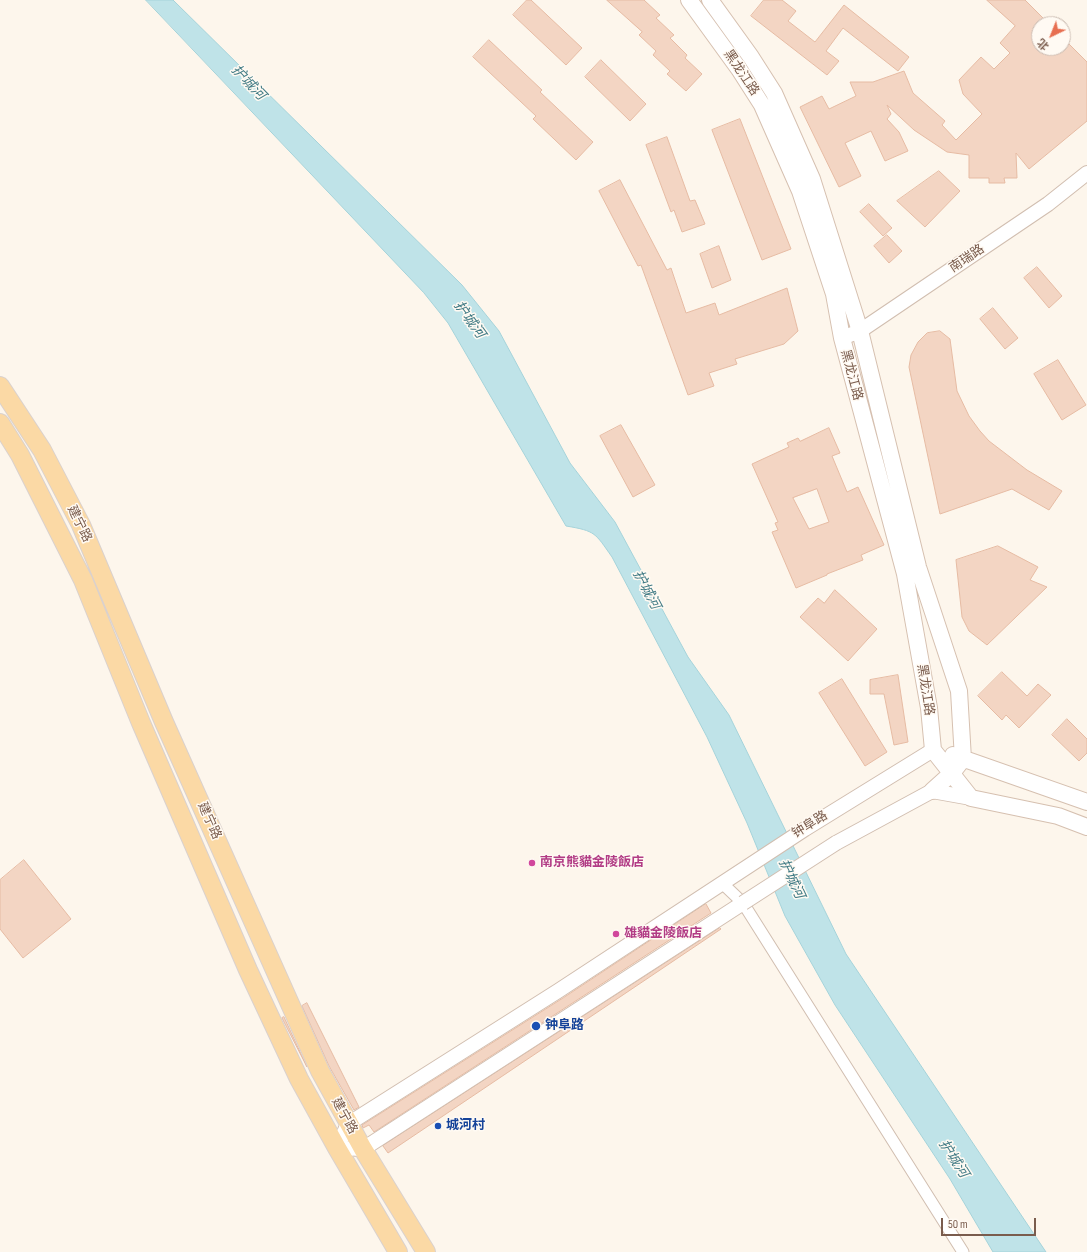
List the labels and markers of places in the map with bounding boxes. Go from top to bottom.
place label: 南京熊貓金陵飯店 [540,855,644,871]
marker: 南京熊貓金陵飯店 [527,858,537,868]
place label: 雄貓金陵飯店 [624,926,702,942]
marker: 雄貓金陵飯店 [611,929,621,939]
place label: 钟阜路 [545,1018,584,1034]
marker: 钟阜路 [530,1020,542,1032]
place label: 城河村 [446,1118,485,1134]
marker: 城河村 [433,1121,443,1131]

